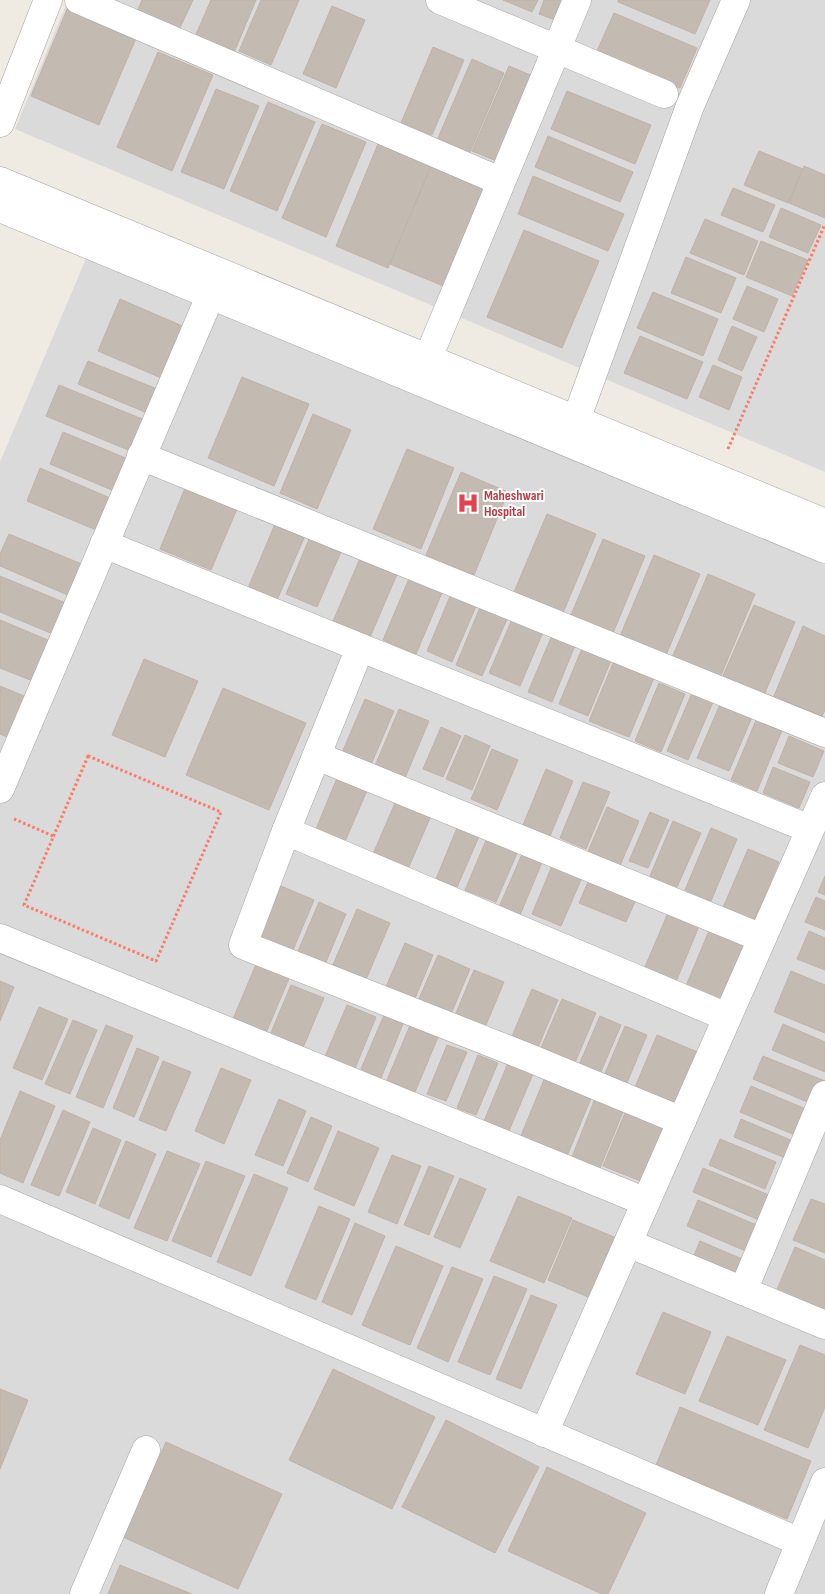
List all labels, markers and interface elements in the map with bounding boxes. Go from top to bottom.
place label: Maheshwari Hospital [484,487,544,520]
hospital icon: Maheshwari Hospital [455,490,481,516]

